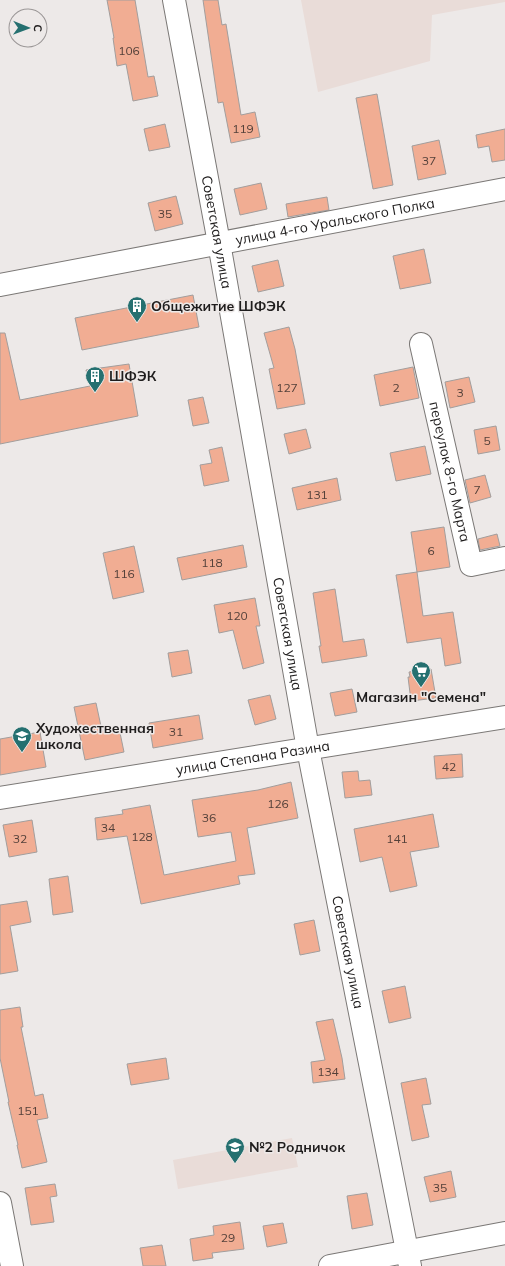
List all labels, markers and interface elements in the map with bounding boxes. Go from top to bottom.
north arrow [8,8,48,48]
text: С [31,24,45,33]
house number: 106 [118,43,140,58]
house number: 119 [232,121,254,136]
house number: 37 [422,153,436,168]
street label: Советская улица [198,174,236,290]
street label: улица 4-го Уральского Полка [234,194,436,249]
house number: 35 [158,206,172,221]
building icon: Общежитие ШФЭК [126,295,148,323]
place label: Общежитие ШФЭК [151,297,286,315]
building icon: ШФЭК [84,365,106,393]
place label: ШФЭК [109,367,157,385]
house number: 127 [276,380,298,395]
house number: 2 [392,380,400,395]
house number: 3 [456,385,464,400]
street label: переулок 8-го Марта [425,400,475,544]
house number: 5 [483,433,491,448]
house number: 7 [473,482,481,497]
house number: 131 [306,487,328,502]
house number: 6 [427,543,435,558]
house number: 118 [201,555,223,570]
house number: 116 [113,566,135,581]
street label: Советская улица [269,576,307,692]
house number: 120 [226,608,248,623]
supermarket icon: Магазин "Семена" [410,660,432,688]
place label: Магазин "Семена" [356,688,486,706]
place label: Художественная школа [35,719,154,753]
house number: 31 [169,724,183,739]
school or university icon: Художественная школа [11,725,33,753]
street label: улица Степана Разина [175,736,331,779]
house number: 42 [442,759,456,774]
house number: 126 [267,796,289,811]
house number: 36 [202,810,216,825]
house number: 34 [101,820,115,835]
house number: 128 [131,829,153,844]
house number: 32 [13,831,27,846]
house number: 141 [386,831,408,846]
street label: Советская улица [328,894,368,1010]
house number: 134 [317,1064,339,1079]
house number: 151 [17,1103,39,1118]
school or university icon: №2 Родничок [224,1136,246,1164]
place label: №2 Родничок [249,1138,346,1156]
house number: 35 [433,1180,447,1195]
house number: 29 [221,1230,235,1245]

